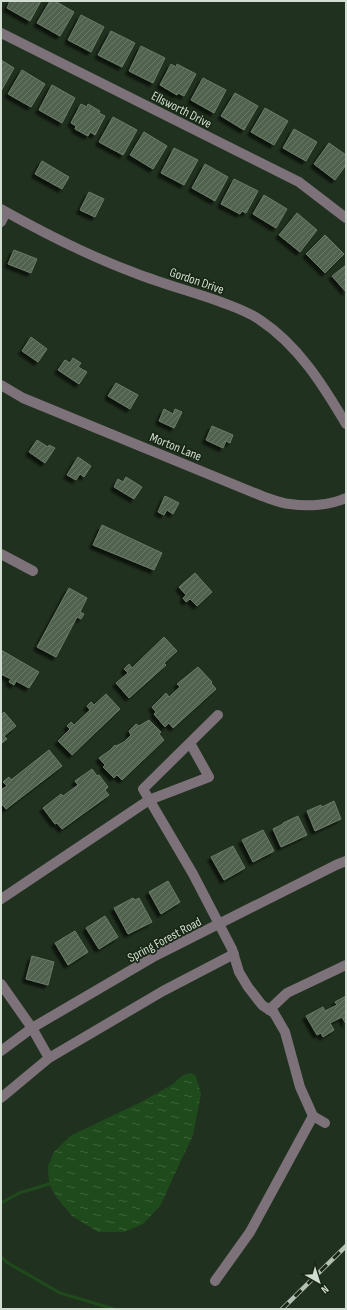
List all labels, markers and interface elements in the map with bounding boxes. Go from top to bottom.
street label: Ellsworth Drive [149,88,214,132]
street label: Gordon Drive [167,264,226,298]
street label: Morton Lane [147,429,204,465]
street label: Spring Forest Road [125,914,204,966]
north arrow [299,1262,339,1302]
text: N [319,1282,331,1296]

